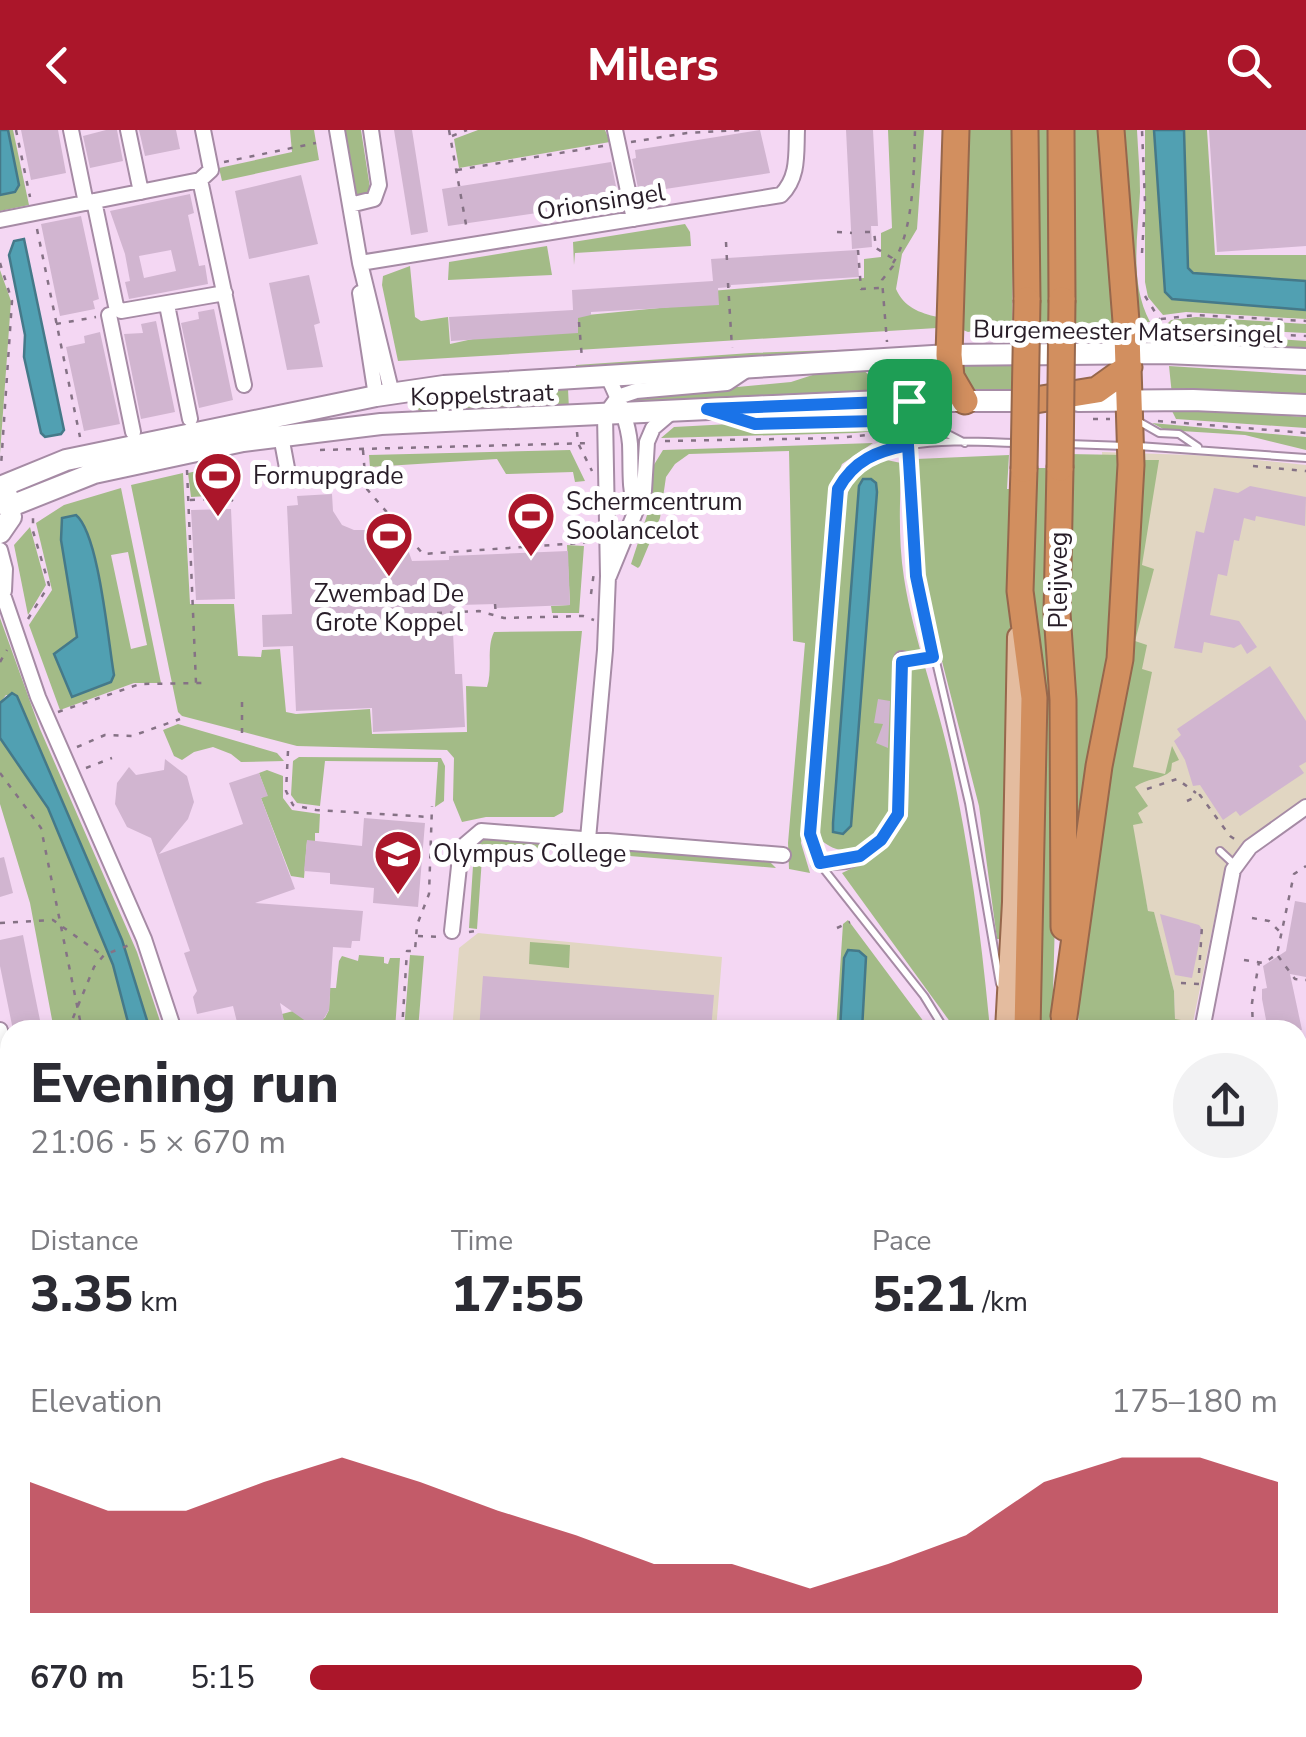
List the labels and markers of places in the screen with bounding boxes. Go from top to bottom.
pin [867,359,952,444]
sports icon: Formupgrade [192,450,244,518]
place label: Formupgrade [253,459,404,493]
place label: Schermcentrum Soolancelot [566,485,743,548]
sports icon: Schermcentrum Soolancelot [505,490,557,558]
sports icon: Zwembad De Grote Koppel [363,510,415,578]
place label: Zwembad De Grote Koppel [314,577,464,640]
school or university icon: Olympus College [372,828,424,896]
place label: Olympus College [433,837,626,871]

